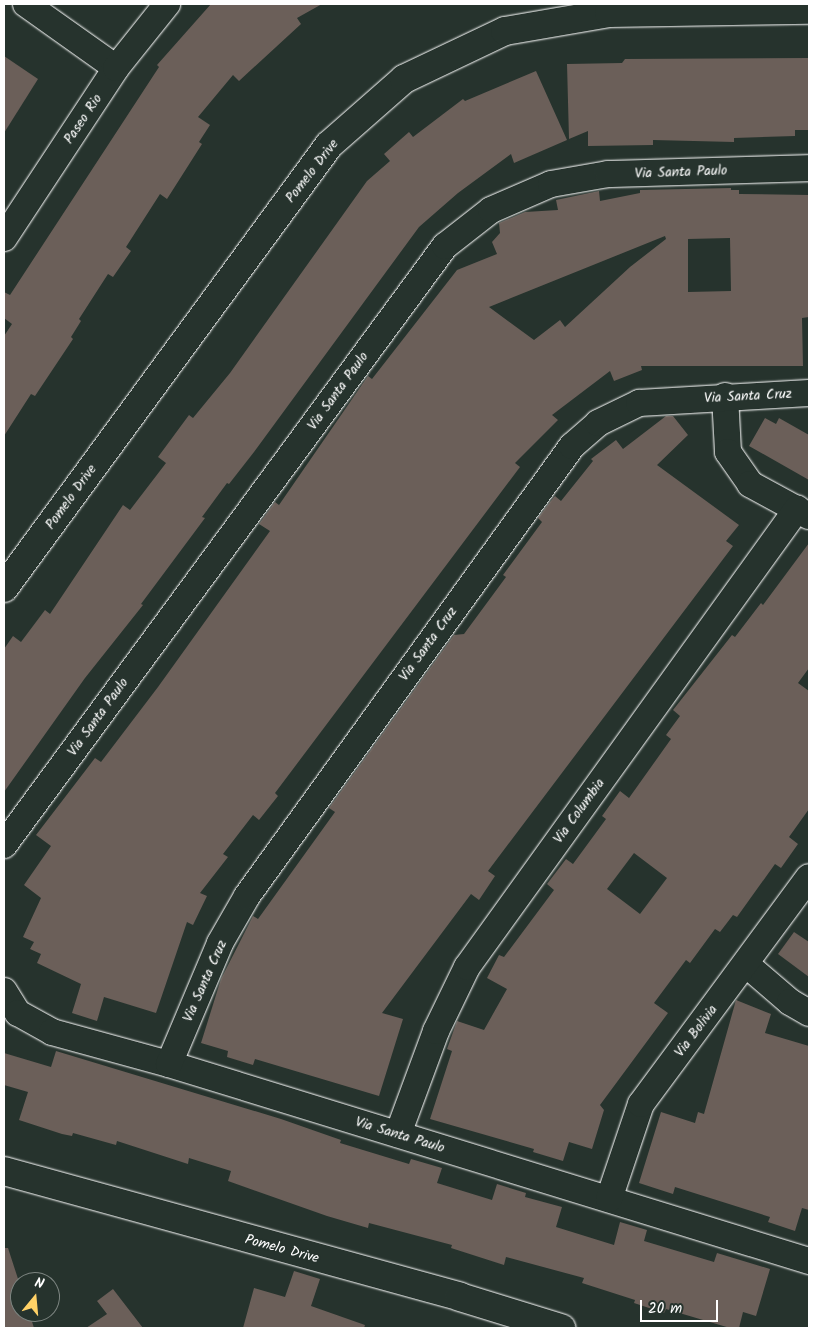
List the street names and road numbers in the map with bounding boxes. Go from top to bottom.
street label: Paseo Rio [60,91,106,147]
street label: Pomelo Drive [282,136,342,206]
street label: Via Santa Paulo [634,162,728,182]
street label: Via Santa Paulo [304,349,372,433]
street label: Via Santa Cruz [704,385,792,407]
street label: Pomelo Drive [42,461,100,533]
street label: Via Santa Cruz [395,603,461,685]
street label: Via Santa Paulo [64,675,132,759]
street label: Via Columbia [550,775,608,847]
street label: Via Santa Cruz [179,937,231,1025]
street label: Via Bolivia [671,1002,721,1060]
street label: Via Santa Paulo [353,1113,447,1157]
street label: Pomelo Drive [243,1231,321,1267]

